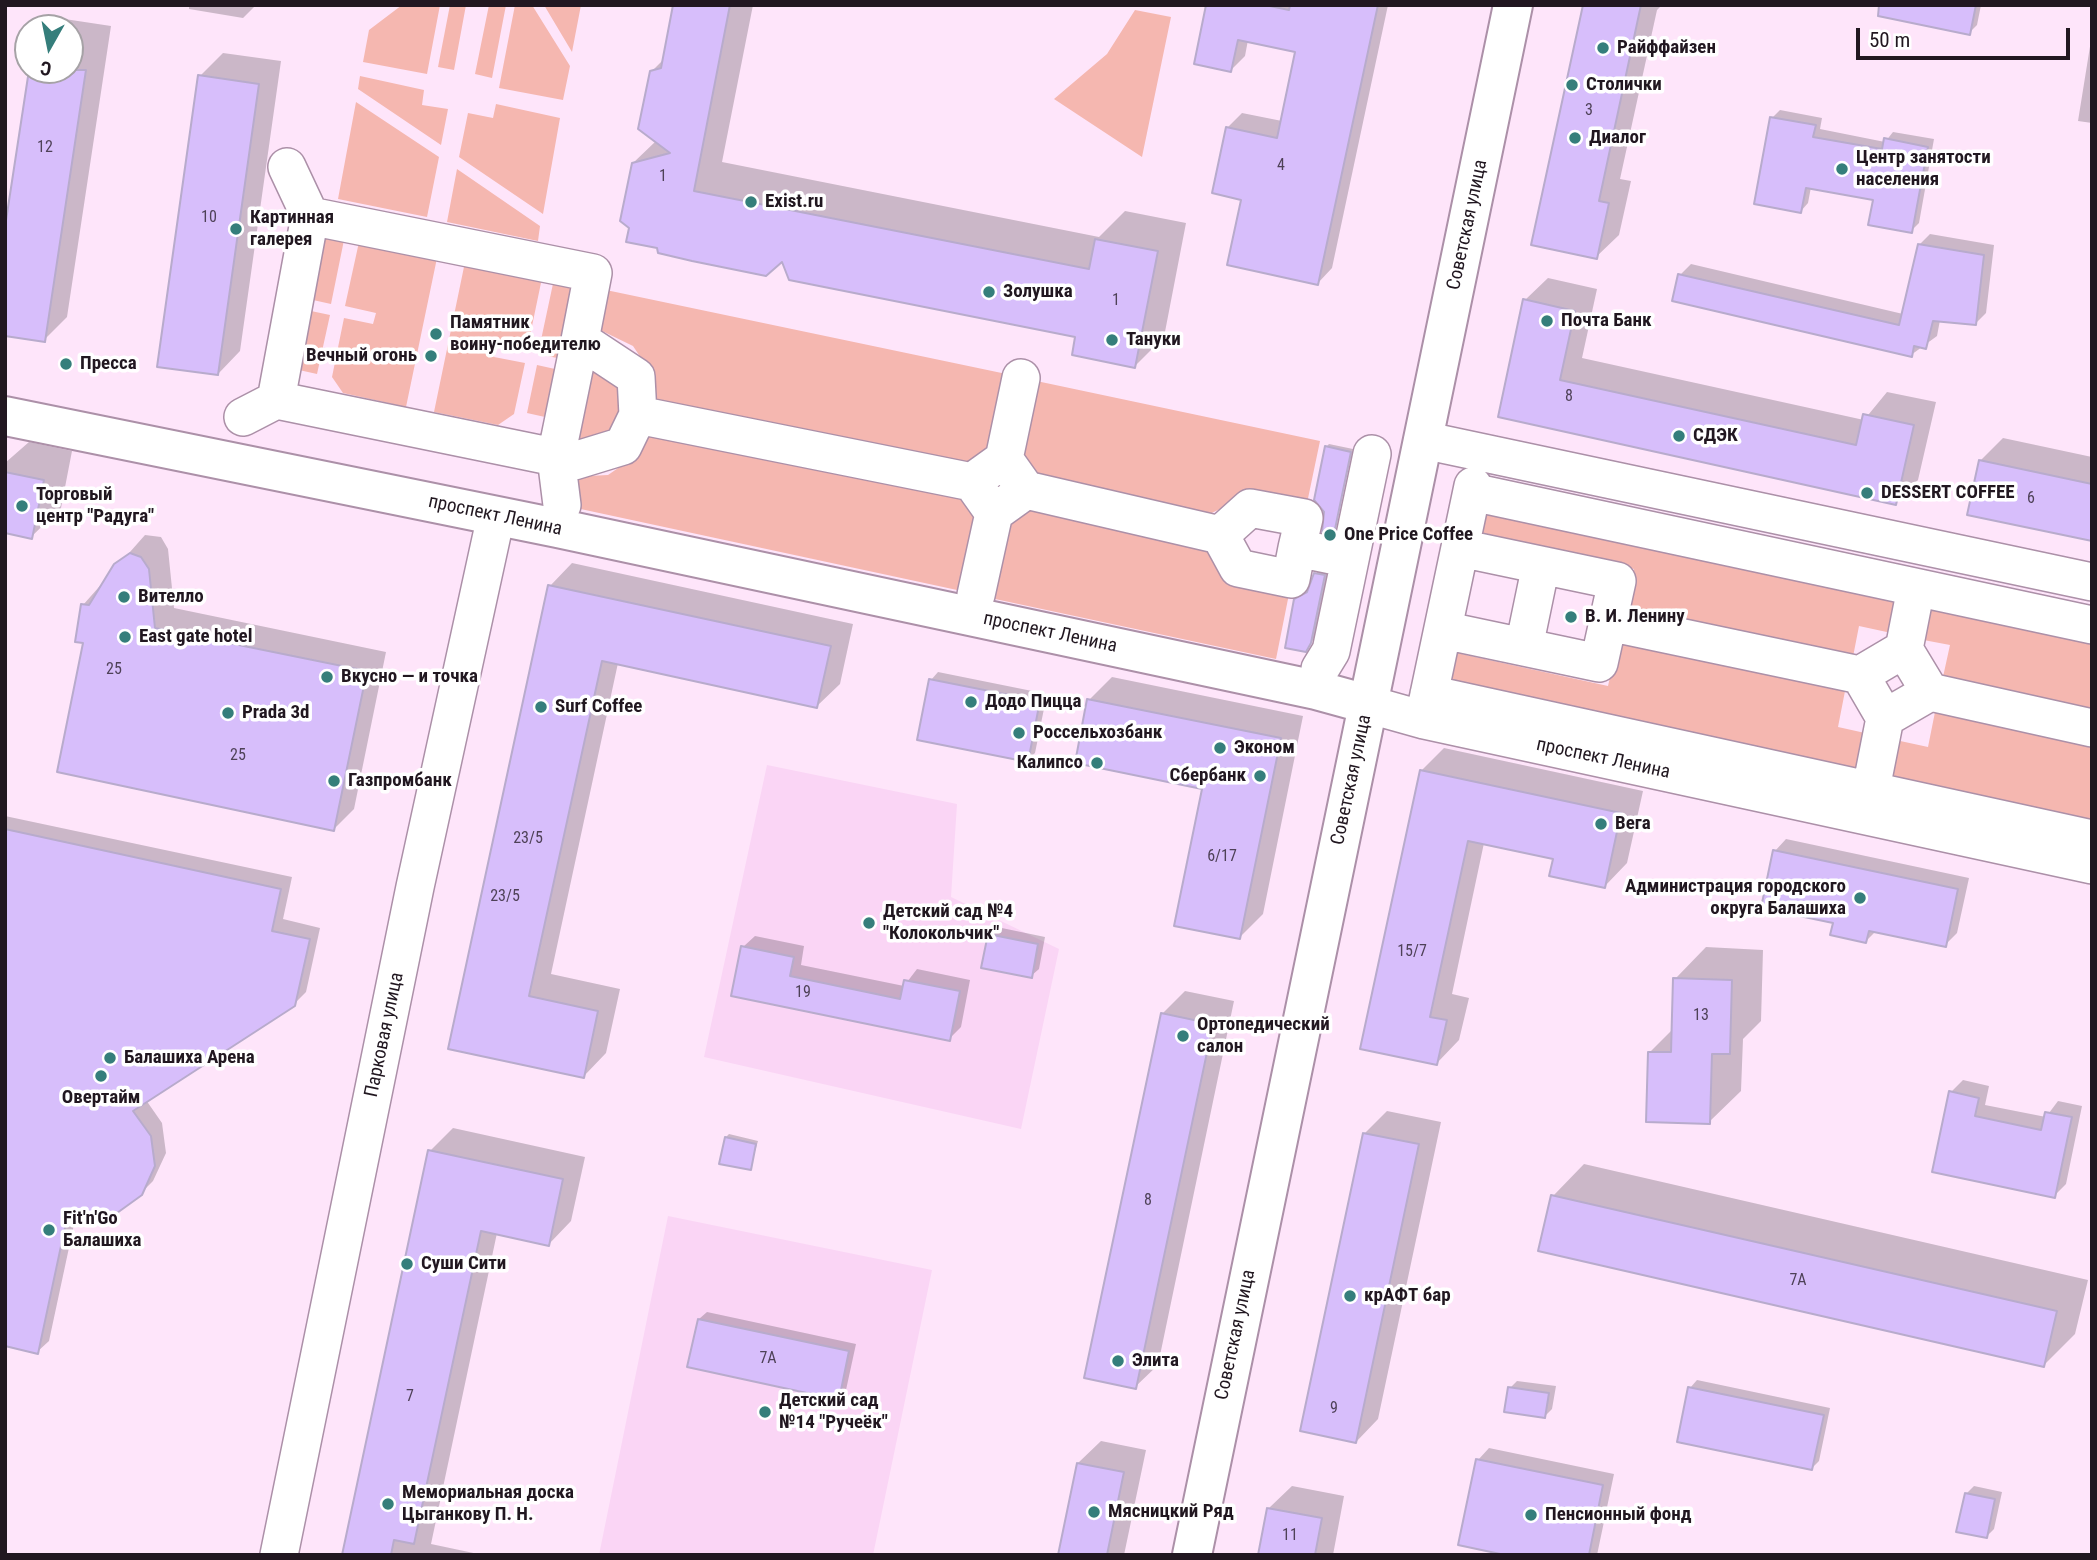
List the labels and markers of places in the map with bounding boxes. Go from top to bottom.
place label: Райффайзен [1617,37,1716,59]
marker: Райффайзен [1595,40,1611,56]
place label: Столички [1586,74,1662,96]
marker: Столички [1564,77,1580,93]
place label: Диалог [1589,127,1646,149]
marker: Диалог [1567,130,1583,146]
place label: Центр занятости населения [1856,147,1991,191]
marker: Центр занятости населения [1834,161,1850,177]
place label: Exist.ru [765,191,823,213]
marker: Exist.ru [743,194,759,210]
place label: Картинная галерея [250,207,334,251]
marker: Картинная галерея [228,221,244,237]
place label: Золушка [1003,281,1073,303]
marker: Золушка [981,284,997,300]
place label: Почта Банк [1561,310,1652,332]
place label: Памятник воину-победителю [450,312,601,356]
marker: Почта Банк [1539,313,1555,329]
marker: Памятник воину-победителю [428,326,444,342]
place label: Тануки [1126,329,1181,351]
marker: Тануки [1104,332,1120,348]
place label: Вечный огонь [306,345,417,367]
marker: Вечный огонь [423,348,439,364]
place label: Пресса [80,353,137,375]
marker: Пресса [58,356,74,372]
place label: СДЭК [1693,425,1738,447]
marker: СДЭК [1671,428,1687,444]
place label: DESSERT COFFEE [1881,482,2015,504]
place label: Торговый центр "Радуга" [36,484,154,528]
marker: DESSERT COFFEE [1859,485,1875,501]
marker: Торговый центр "Радуга" [14,498,30,514]
place label: One Price Coffee [1344,524,1473,546]
marker: One Price Coffee [1322,527,1338,543]
place label: Вителло [138,586,204,608]
marker: Вителло [116,589,132,605]
place label: В. И. Ленину [1585,606,1685,628]
marker: В. И. Ленину [1563,609,1579,625]
place label: East gate hotel [139,626,252,648]
marker: East gate hotel [117,629,133,645]
place label: Вкусно — и точка [341,666,478,688]
marker: Вкусно — и точка [319,669,335,685]
place label: Додо Пицца [985,691,1082,713]
marker: Додо Пицца [963,694,979,710]
place label: Surf Coffee [555,696,642,718]
marker: Surf Coffee [533,699,549,715]
place label: Prada 3d [242,702,310,724]
marker: Prada 3d [220,705,236,721]
place label: Россельхозбанк [1033,722,1162,744]
marker: Россельхозбанк [1011,725,1027,741]
place label: Эконом [1234,737,1295,759]
marker: Эконом [1212,740,1228,756]
place label: Калипсо [1017,752,1083,774]
marker: Калипсо [1089,755,1105,771]
place label: Сбербанк [1170,765,1246,787]
marker: Сбербанк [1252,768,1268,784]
place label: Газпромбанк [348,770,452,792]
marker: Газпромбанк [326,773,342,789]
place label: Вега [1615,813,1651,835]
marker: Вега [1593,816,1609,832]
place label: Администрация городского округа Балашиха [1625,876,1846,920]
marker: Администрация городского округа Балашиха [1852,890,1868,906]
place label: Детский сад №4 "Колокольчик" [883,901,1013,945]
marker: Детский сад №4 "Колокольчик" [861,915,877,931]
place label: Ортопедический салон [1197,1014,1330,1058]
marker: Ортопедический салон [1175,1028,1191,1044]
place label: Балашиха Арена [124,1047,255,1069]
marker: Балашиха Арена [102,1050,118,1066]
marker: Овертайм [93,1068,109,1084]
place label: Овертайм [62,1087,140,1109]
place label: Fit'n'Go Балашиха [63,1208,142,1252]
marker: Fit'n'Go Балашиха [41,1222,57,1238]
place label: Суши Сити [421,1253,506,1275]
marker: Суши Сити [399,1256,415,1272]
place label: крАФТ бар [1364,1285,1451,1307]
marker: крАФТ бар [1342,1288,1358,1304]
place label: Элита [1132,1350,1179,1372]
marker: Элита [1110,1353,1126,1369]
place label: Детский сад №14 "Ручеёк" [779,1390,888,1434]
marker: Детский сад №14 "Ручеёк" [757,1404,773,1420]
place label: Мемориальная доска Цыганкову П. Н. [402,1482,574,1526]
marker: Мемориальная доска Цыганкову П. Н. [380,1496,396,1512]
place label: Мясницкий Ряд [1108,1501,1234,1523]
marker: Мясницкий Ряд [1086,1504,1102,1520]
place label: Пенсионный фонд [1545,1504,1691,1526]
marker: Пенсионный фонд [1523,1507,1539,1523]

